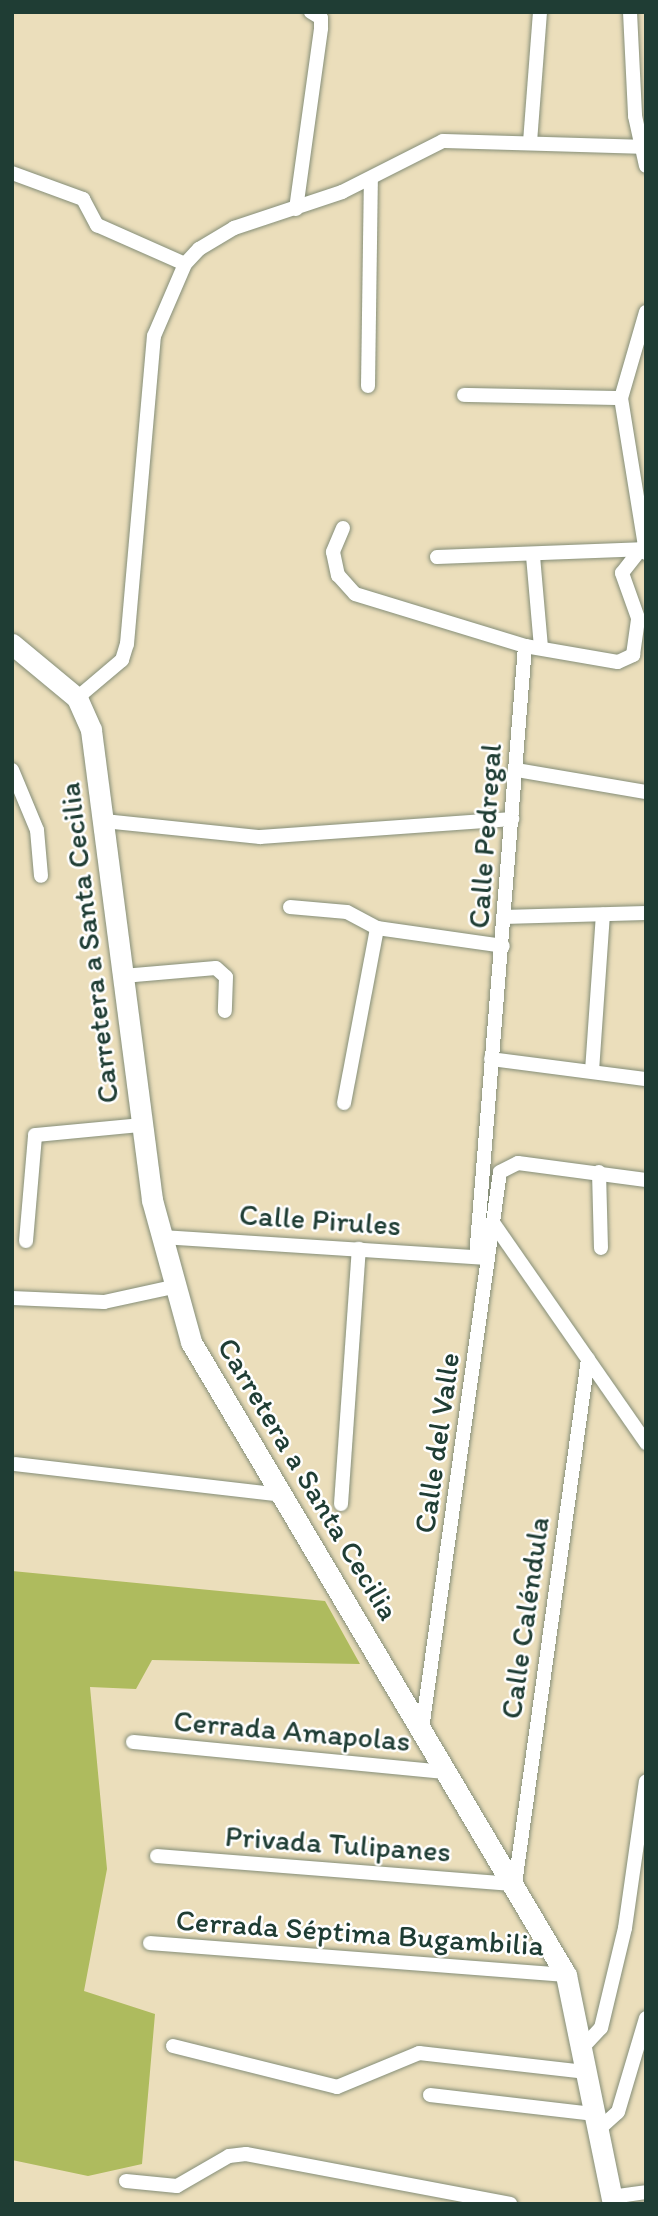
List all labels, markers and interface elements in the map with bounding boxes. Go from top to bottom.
street label: Calle Pedregal [461,742,509,930]
street label: Carretera a Santa Cecilia [51,780,127,1106]
street label: Calle Pirules [238,1196,402,1244]
street label: Carretera a Santa Cecilia [209,1331,407,1627]
street label: Calle del Valle [406,1350,468,1536]
street label: Calle Caléndula [493,1515,557,1721]
street label: Cerrada Amapolas [172,1703,412,1759]
street label: Privada Tulipanes [224,1818,452,1870]
street label: Cerrada Séptima Bugambilia [175,1902,545,1964]

